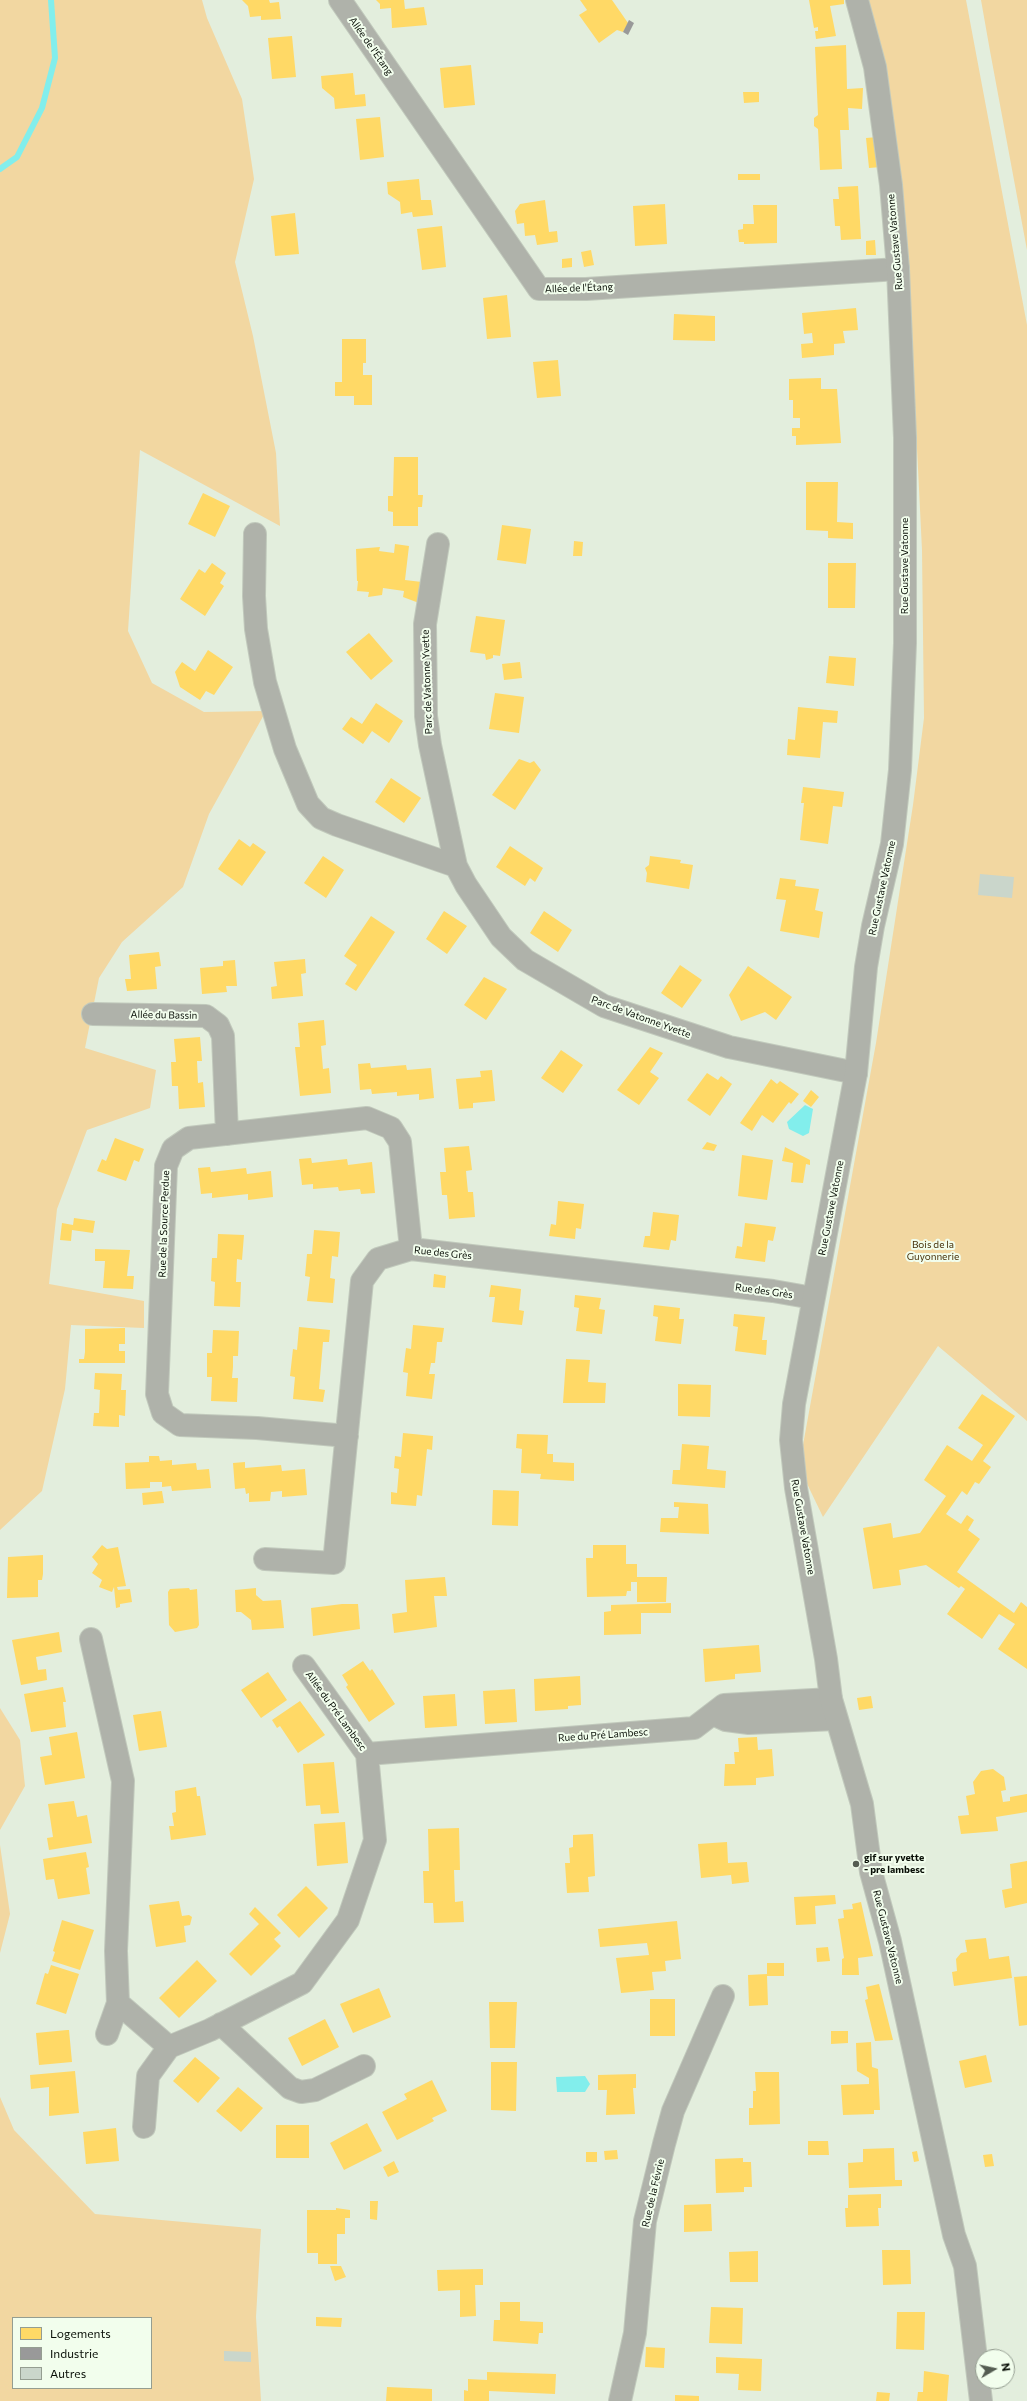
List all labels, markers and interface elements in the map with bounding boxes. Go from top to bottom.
street label: Allée de l'Étang [347,15,395,77]
street label: Rue Gustave Vatonne [885,193,905,291]
street label: Allée de l'Étang [545,281,613,295]
street label: Rue Gustave Vatonne [899,518,911,614]
street label: Parc de Vatonne Yvette [419,629,435,735]
street label: Rue Gustave Vatonne [866,840,898,936]
street label: Parc de Vatonne Yvette [590,993,692,1041]
street label: Allée du Bassin [131,1008,197,1022]
street label: Rue Gustave Vatonne [816,1159,846,1257]
street label: Rue de la Source Perdue [156,1170,172,1278]
park label: Bois de la Guyonnerie [907,1239,959,1262]
street label: Rue des Grès [414,1244,472,1262]
street label: Rue des Grès [734,1281,794,1301]
street label: Rue Gustave Vatonne [789,1478,817,1576]
street label: Allée du Pré Lambesc [303,1669,369,1753]
street label: Rue du Pré Lambesc [558,1726,648,1744]
place label: gif sur yvette - pre lambesc [864,1852,925,1876]
marker: gif sur yvette - pre lambesc [851,1859,861,1869]
street label: Rue Gustave Vatonne [871,1889,905,1985]
street label: Rue de la Févrie [639,2158,667,2228]
legend [12,2317,152,2389]
text: Logements [50,2326,111,2340]
text: Industrie [50,2346,98,2360]
north arrow [975,2349,1015,2389]
text: N [999,2362,1013,2372]
text: Autres [50,2366,86,2380]

